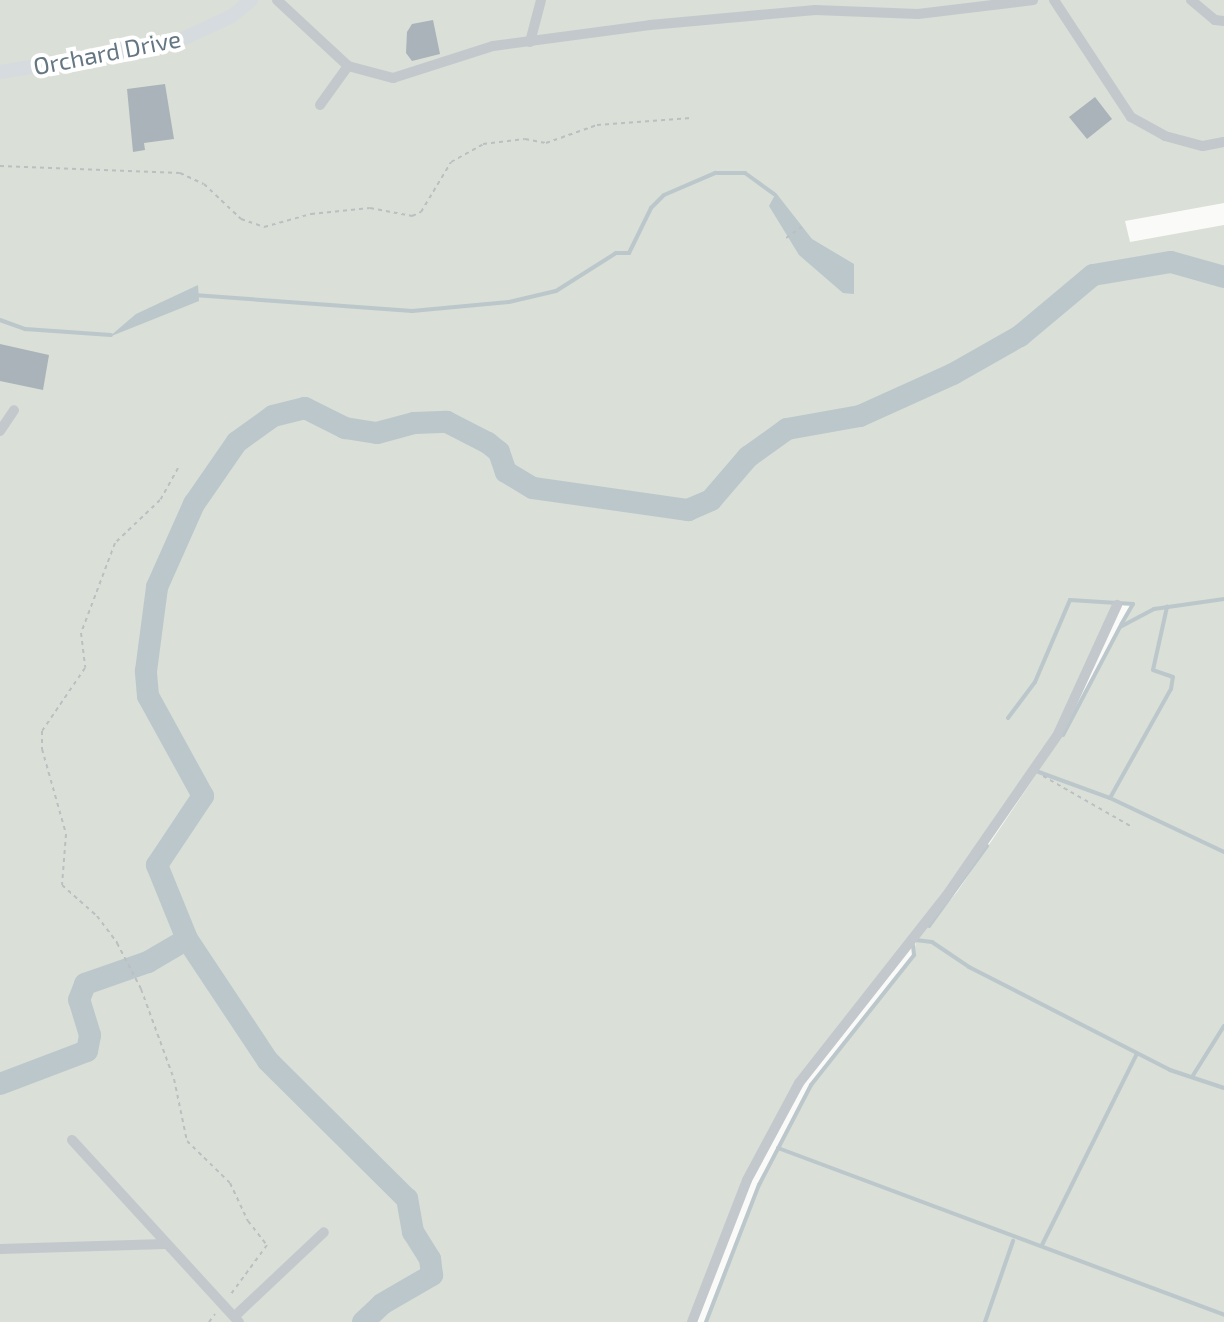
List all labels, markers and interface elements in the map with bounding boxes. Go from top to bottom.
street label: Orchard Drive [31,24,183,80]

